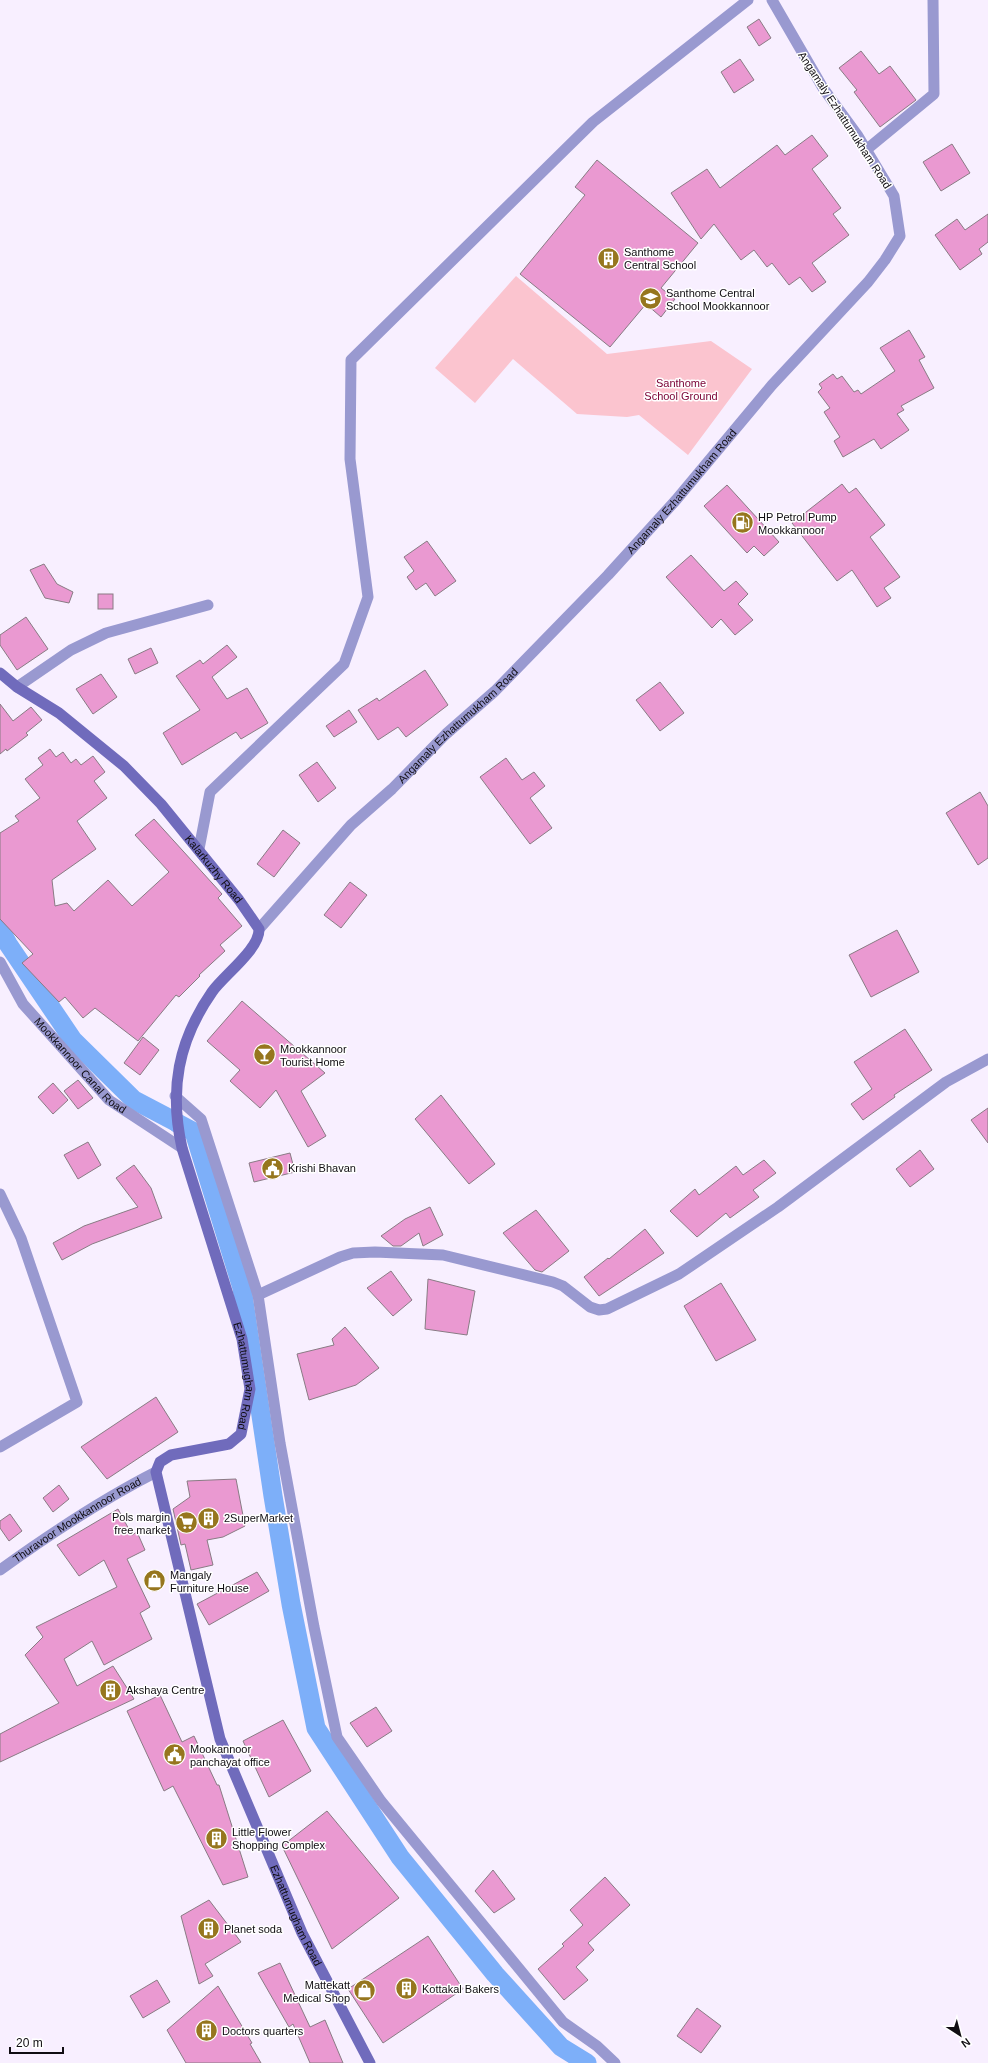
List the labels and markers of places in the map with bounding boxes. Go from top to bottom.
building icon: Santhome Central School [596,245,622,271]
place label: Santhome Central School [624,246,696,271]
school or university icon: Santhome Central School Mookkannoor [637,286,663,312]
place label: Santhome Central School Mookkannoor [666,287,770,312]
fuel station icon: HP Petrol Pump Mookkannoor [729,510,755,536]
place label: HP Petrol Pump Mookkannoor [758,511,837,536]
bar icon: Mookkannoor Tourist Home [251,1042,277,1068]
place label: Mookkannoor Tourist Home [280,1043,347,1068]
public building icon: Krishi Bhavan [259,1155,285,1181]
place label: Krishi Bhavan [288,1162,356,1174]
building icon: 2SuperMarket [196,1505,222,1531]
supermarket icon: Pols margin free market [173,1510,199,1536]
place label: Pols margin free market [112,1511,170,1536]
place label: 2SuperMarket [224,1512,293,1524]
shop icon: Mangaly Furniture House [141,1568,167,1594]
place label: Mangaly Furniture House [170,1569,249,1594]
building icon: Akshaya Centre [97,1677,123,1703]
place label: Akshaya Centre [126,1684,204,1696]
public building icon: Mookannoor panchayat office [162,1742,188,1768]
place label: Mookannoor panchayat office [190,1743,270,1768]
building icon: Little Flower Shopping Complex [204,1825,230,1851]
place label: Little Flower Shopping Complex [232,1826,325,1851]
building icon: Planet soda [195,1916,221,1942]
place label: Planet soda [224,1923,283,1935]
building icon: Kottakal Bakers [393,1976,419,2002]
shop icon: Mattekatt Medical Shop [352,1978,378,2004]
place label: Mattekatt Medical Shop [283,1979,350,2004]
place label: Kottakal Bakers [422,1983,500,1995]
building icon: Doctors quarters [193,2018,219,2044]
place label: Doctors quarters [222,2025,304,2037]

